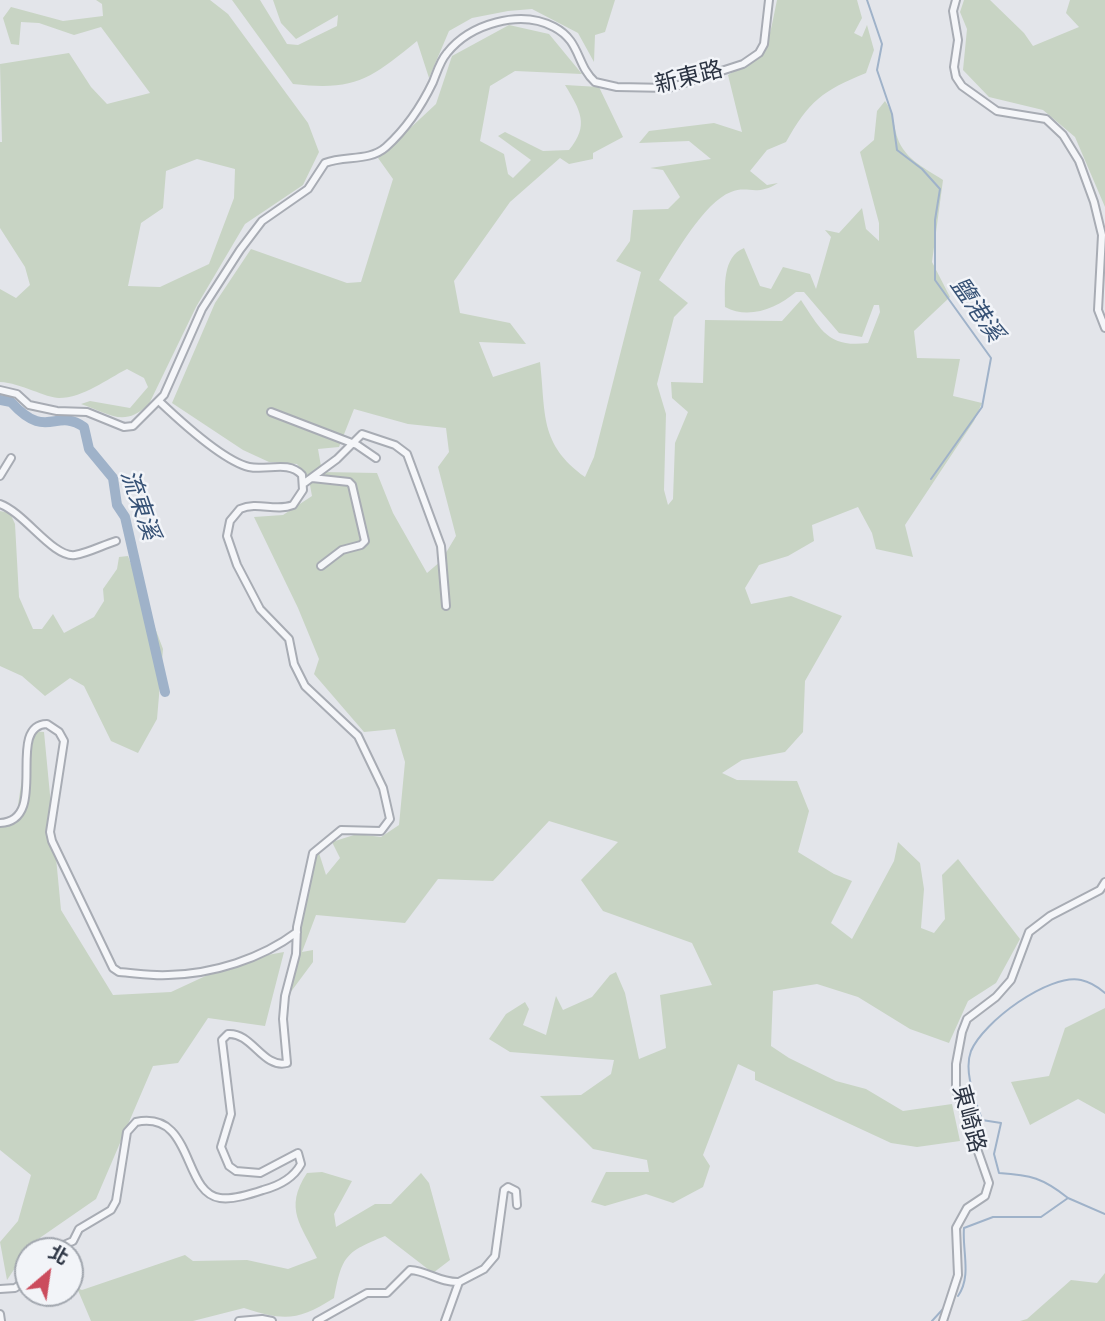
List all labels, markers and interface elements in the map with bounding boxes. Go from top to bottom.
street label: 新東路 [652,56,726,100]
water label: 鹽港溪 [944,272,1008,348]
water label: 流東溪 [114,466,164,544]
street label: 東崎路 [946,1082,990,1156]
north arrow [14,1237,84,1307]
text: 北 [44,1239,73,1270]

